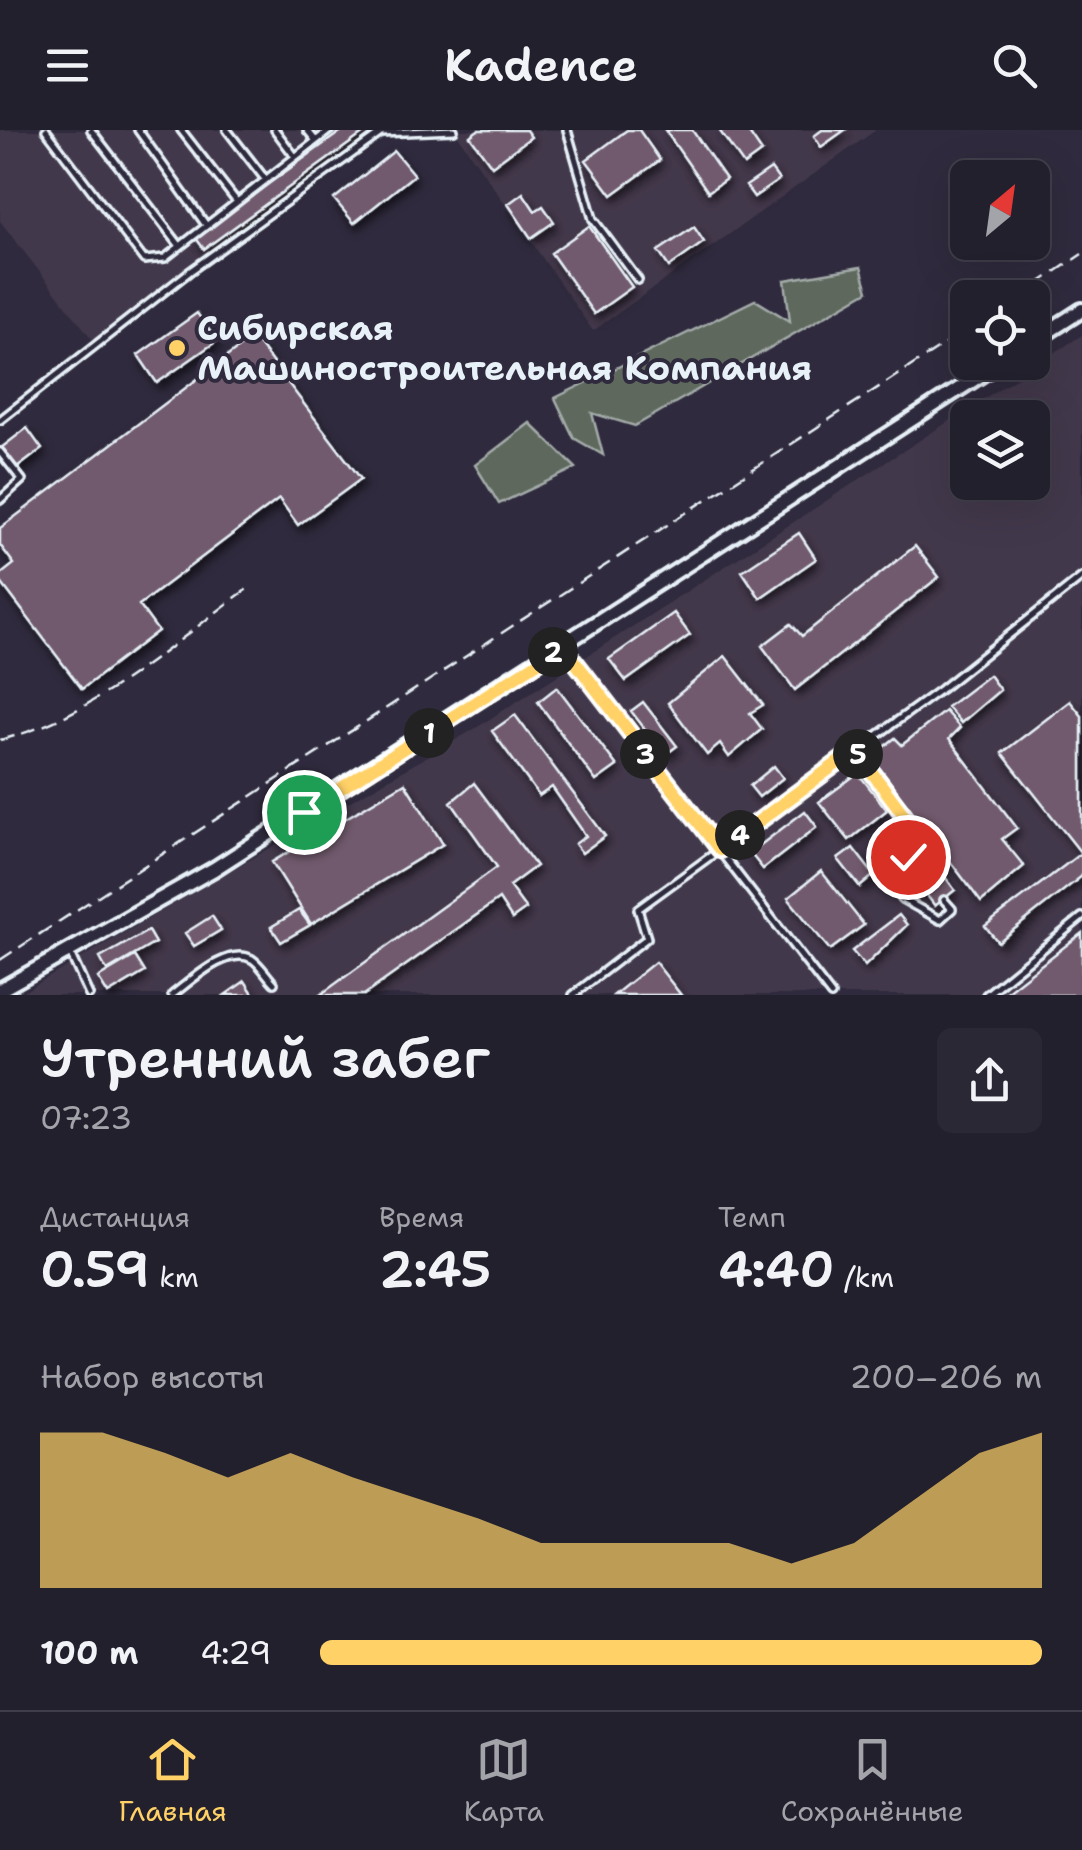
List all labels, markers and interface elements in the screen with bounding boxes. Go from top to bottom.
text: Kadence [444,35,638,95]
icon: menu [40,38,95,93]
icon: search [987,38,1042,93]
north arrow [950,160,1050,260]
map controls [950,160,1050,500]
button: locate [950,280,1050,380]
place label: Сибирская Машиностроительная Компания [197,304,812,391]
marker: Сибирская Машиностроительная Компания [166,337,188,359]
button: layers [950,400,1050,500]
pin: 2 [528,627,578,677]
text: 2 [543,633,563,671]
pin: 1 [404,708,454,758]
text: 1 [423,714,435,752]
pin: 3 [620,729,670,779]
pin: 5 [833,729,883,779]
text: 3 [635,735,655,773]
text: 5 [849,735,867,773]
pin [262,770,347,855]
icon: arrive [277,785,332,840]
pin: 4 [715,810,765,860]
pin [866,815,951,900]
text: 4 [730,816,750,854]
icon: check [881,830,936,885]
text: Утренний забег [40,1021,490,1095]
button: share [937,1028,1042,1133]
text: 07:23 [40,1096,132,1139]
text: Дистанция [40,1198,190,1236]
text: Время [379,1198,464,1236]
text: Темп [718,1198,786,1236]
text: 0.59 [40,1236,150,1303]
text: 2:45 [379,1236,491,1303]
text: 4:40 [718,1236,835,1303]
text: km [150,1258,199,1296]
text: /km [835,1258,894,1296]
text: Набор высоты [40,1355,265,1398]
text: 200–206 m [850,1355,1042,1398]
text: 100 m [40,1631,139,1674]
text: 4:29 [200,1631,271,1674]
tab: Главная [118,1732,227,1830]
tab: Карта [464,1732,544,1830]
tab: Сохранённые [781,1732,964,1830]

